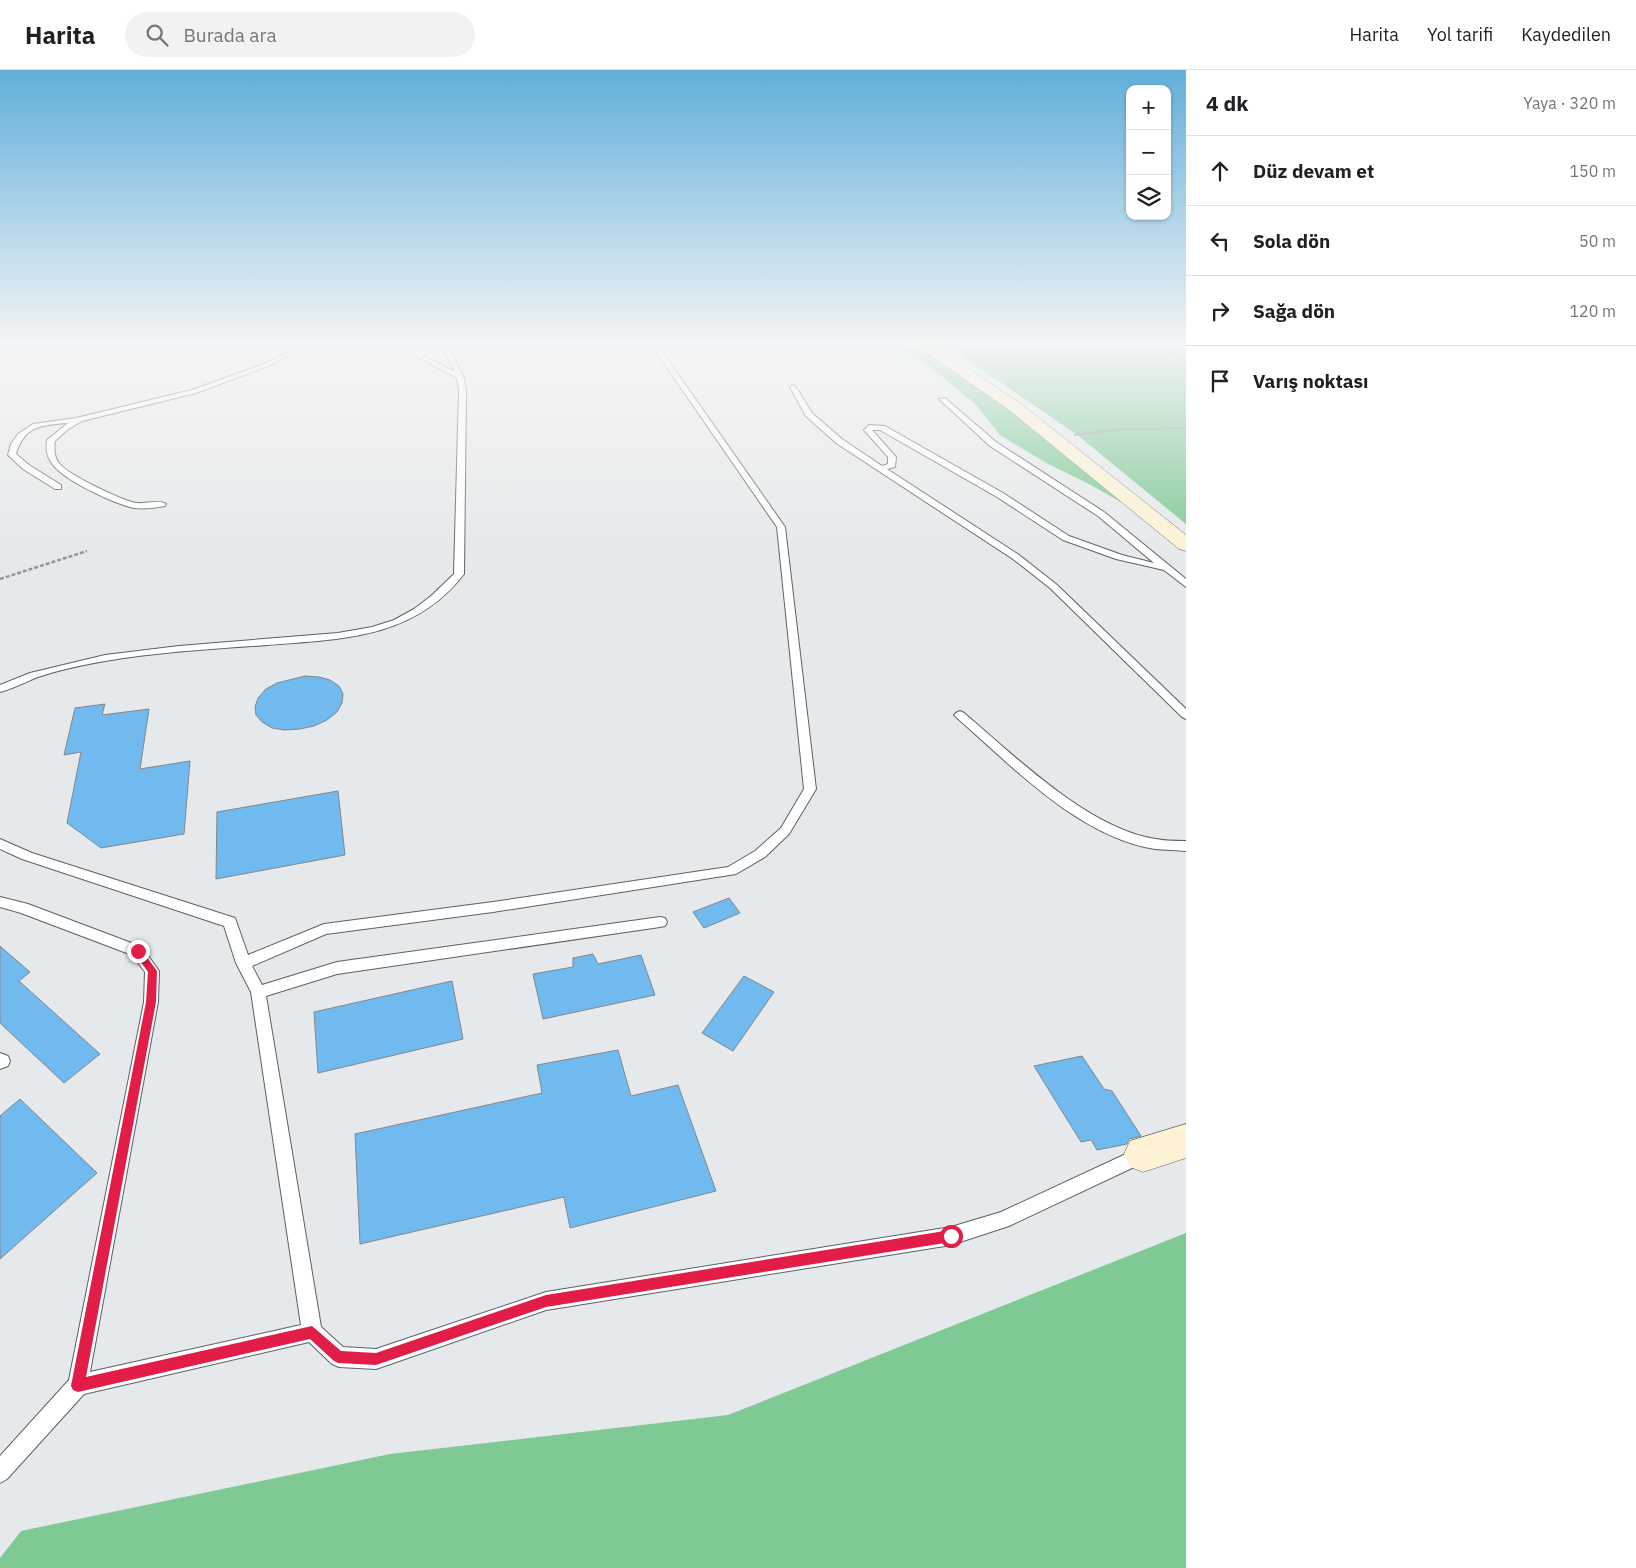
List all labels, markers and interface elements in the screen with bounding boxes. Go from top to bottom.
search box [125,12,475,57]
text: Harita [25,19,95,51]
icon: search [143,21,171,49]
text: Burada ara [183,23,277,47]
text: Harita [1350,23,1399,46]
text: Yol tarifi [1427,23,1493,46]
text: Kaydedilen [1521,23,1611,46]
map controls [1126,85,1171,220]
button: + [1126,85,1171,130]
text: 4 dk [1206,89,1248,117]
text: Yaya · 320 m [1523,93,1616,113]
button: − [1126,130,1171,175]
icon: ahead [1206,157,1234,185]
text: Düz devam et [1253,159,1374,183]
text: 150 m [1569,161,1616,181]
button: layers [1126,175,1171,220]
icon: left [1206,227,1234,255]
text: Sola dön [1253,229,1330,253]
text: 50 m [1579,231,1616,251]
icon: right [1206,297,1234,325]
text: Sağa dön [1253,299,1335,323]
text: 120 m [1569,301,1616,321]
icon: arrive [1206,367,1234,395]
text: Varış noktası [1253,369,1368,393]
route end [127,940,150,963]
route start [940,1225,963,1248]

